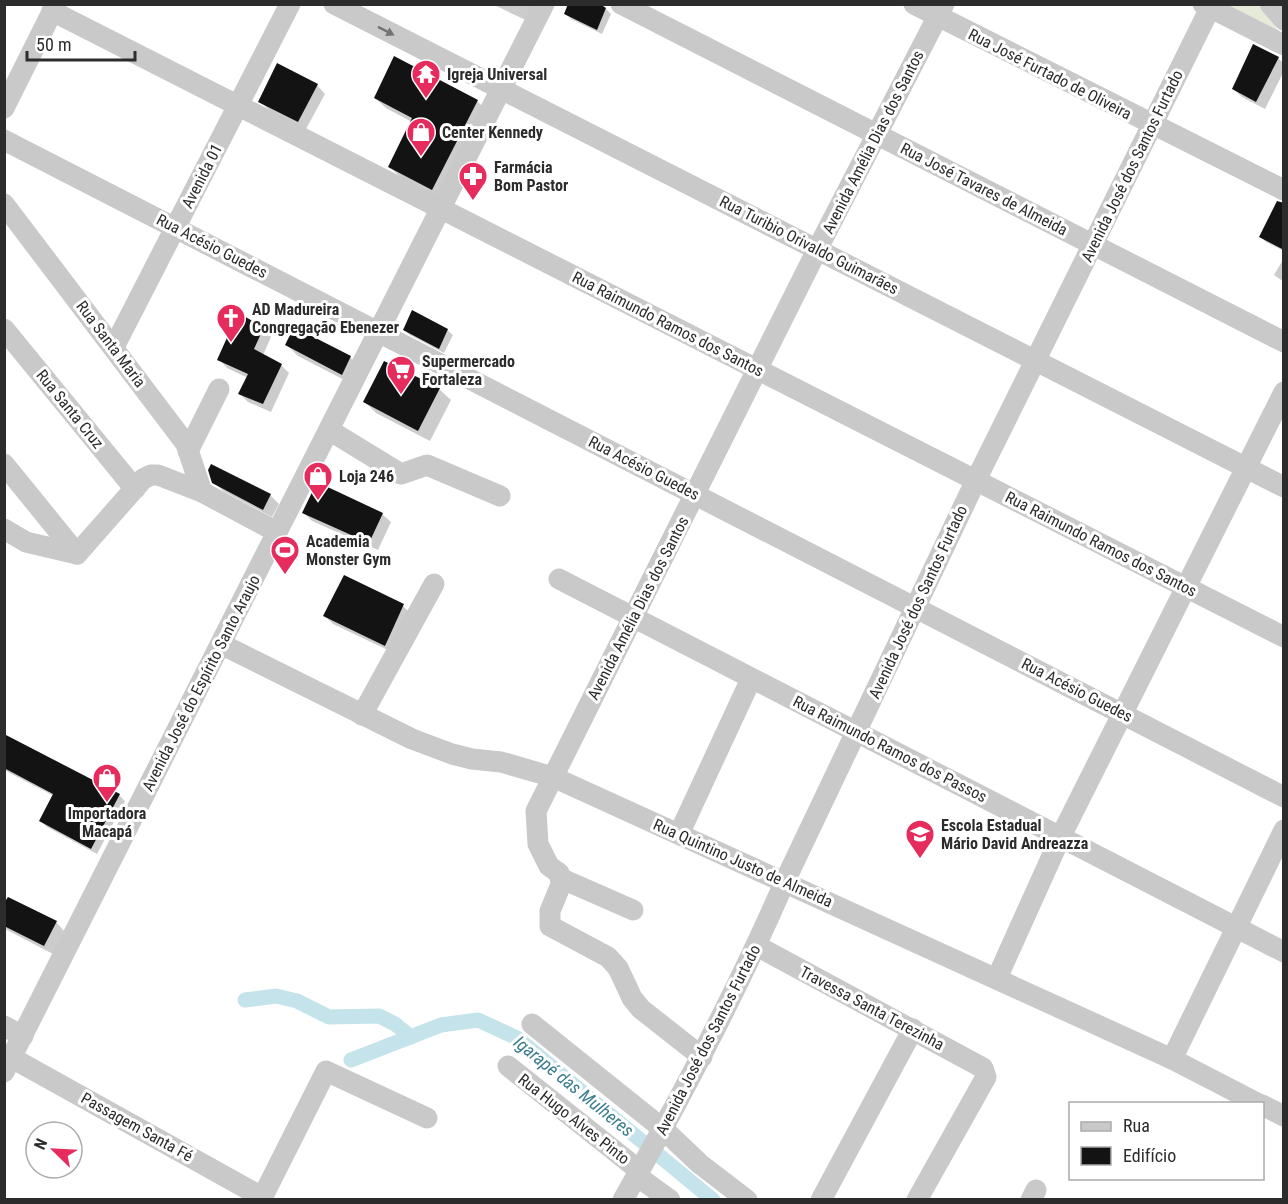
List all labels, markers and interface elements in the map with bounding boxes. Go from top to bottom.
scale bar [27,24,135,62]
street label: Rua José Furtado de Oliveira [965,25,1135,123]
one-way arrow [377,26,394,36]
text: 50 m [36,34,71,55]
street label: Avenida Amélia Dias dos Santos [818,47,928,237]
temple icon: Igreja Universal [410,58,442,100]
place label: Igreja Universal [447,65,547,84]
street label: Avenida José dos Santos Furtado [1077,67,1187,265]
shop icon: Center Kennedy [405,116,437,158]
place label: Center Kennedy [442,123,543,142]
street label: Rua José Tavares de Almeida [897,139,1071,239]
street label: Avenida 01 [178,141,226,211]
place label: Farmácia Bom Pastor [494,158,568,195]
pharmacy icon: Farmácia Bom Pastor [457,160,489,202]
street label: Rua Turibio Orivaldo Guimarães [717,192,901,298]
street label: Rua Acésio Guedes [153,210,271,282]
street label: Rua Raimundo Ramos dos Santos [569,267,767,381]
street label: Rua Santa Maria [72,297,150,391]
place label: AD Madureira Congregação Ebenezer [252,300,399,337]
church icon: AD Madureira Congregação Ebenezer [215,302,247,344]
place label: Supermercado Fortaleza [422,352,515,389]
supermarket icon: Supermercado Fortaleza [385,354,417,396]
street label: Rua Santa Cruz [32,366,108,452]
street label: Rua Acésio Guedes [585,432,703,504]
shop icon: Loja 246 [302,460,334,502]
place label: Loja 246 [339,467,394,486]
street label: Rua Raimundo Ramos dos Santos [1002,487,1200,601]
street label: Avenida José dos Santos Furtado [865,502,971,702]
street label: Avenida Amélia Dias dos Santos [583,513,693,703]
place label: Academia Monster Gym [306,532,391,569]
sports icon: Academia Monster Gym [269,534,301,576]
street label: Avenida José do Espírito Santo Araujo [138,572,264,794]
street label: Rua Acésio Guedes [1018,654,1136,726]
street label: Rua Raimundo Ramos dos Passos [790,692,990,806]
shop icon: Importadora Macapá [91,762,123,804]
place label: Importadora Macapá [68,804,147,841]
street label: Rua Quintino Justo de Almeida [650,815,836,911]
place label: Escola Estadual Mário David Andreazza [941,816,1089,853]
school or university icon: Escola Estadual Mário David Andreazza [904,818,936,860]
street label: Avenida José dos Santos Furtado [652,942,764,1138]
street label: Travessa Santa Terezinha [797,962,947,1054]
water label: Igarapé das Mulheres [510,1031,638,1141]
street label: Rua Hugo Alves Pinto [515,1070,633,1168]
street label: Passagem Santa Fé [78,1088,196,1166]
legend [1069,1102,1264,1180]
text: Rua [1123,1115,1150,1136]
north arrow [24,1120,84,1180]
text: N [30,1136,51,1152]
text: Edifício [1123,1145,1176,1166]

